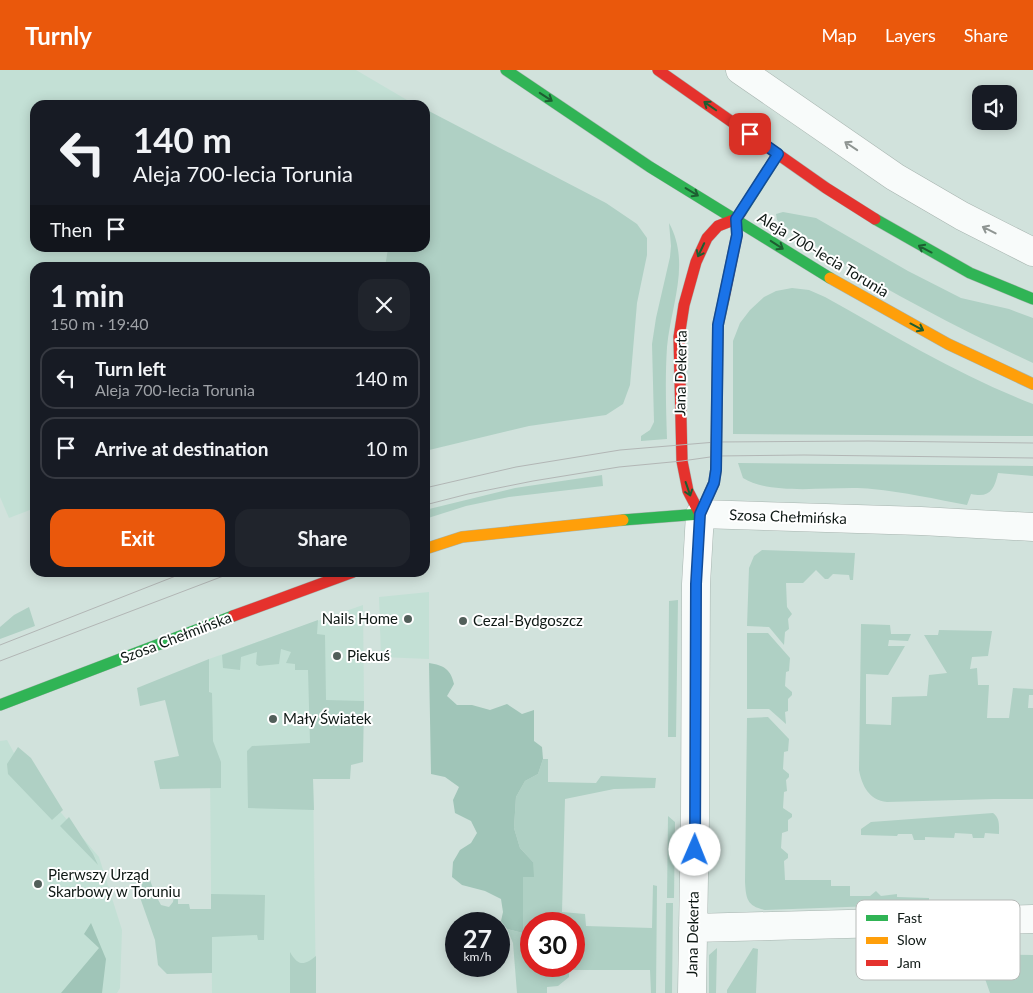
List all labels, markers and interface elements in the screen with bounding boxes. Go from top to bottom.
text: Turnly [25,21,92,50]
text: Map [821,24,857,46]
text: Layers [885,24,936,46]
text: Share [964,24,1008,46]
map controls [972,85,1017,130]
button: sound [972,85,1017,130]
one-way arrow [539,92,553,102]
one-way arrow [703,101,717,111]
pin [729,113,771,155]
text: 140 m [133,118,232,160]
icon: left [50,120,115,185]
icon: arrive [736,120,764,148]
one-way arrow [844,141,858,151]
text: Aleja 700-lecia Torunia [133,160,353,187]
one-way arrow [684,188,698,198]
street label: Aleja 700-lecia Torunia [755,208,892,300]
icon: arrive [102,215,130,243]
text: Then [50,218,92,241]
one-way arrow [982,225,997,235]
one-way arrow [769,240,783,250]
one-way arrow [696,242,706,257]
one-way arrow [918,244,933,254]
text: 1 min [50,277,124,313]
button: close [358,279,410,331]
text: 150 m · 19:40 [50,314,149,333]
one-way arrow [909,322,924,332]
street label: Jana Dekerta [670,330,690,416]
text: Turn left [95,357,166,380]
icon: left [52,364,80,392]
text: 140 m [354,367,408,390]
text: Aleja 700-lecia Torunia [95,380,255,399]
icon: arrive [52,434,80,462]
text: Arrive at destination [95,437,268,460]
text: 10 m [365,437,408,460]
one-way arrow [684,480,693,496]
street label: Szosa Chełmińska [729,505,847,527]
button: Exit [50,509,225,567]
button: Share [235,509,410,567]
street label: Szosa Chełmińska [118,608,234,667]
place label: Nails Home [322,609,398,627]
place label: Cezal-Bydgoszcz [473,611,583,629]
marker: Nails Home [402,613,414,625]
marker: Cezal-Bydgoszcz [457,615,469,627]
place label: Piekuś [347,646,390,664]
marker: Piekuś [331,650,343,662]
place label: Mały Światek [283,709,372,727]
marker: Mały Światek [267,713,279,725]
position arrow [668,823,720,875]
place label: Pierwszy Urząd Skarbowy w Toruniu [48,865,181,900]
marker: Pierwszy Urząd Skarbowy w Toruniu [32,878,44,890]
street label: Jana Dekerta [682,891,702,977]
legend [856,900,1020,980]
text: Fast [897,909,922,926]
speed limit sign: 30 [520,912,585,977]
text: 27 [463,923,492,953]
text: Slow [897,931,927,948]
text: km/h [463,949,492,964]
text: Jam [897,954,921,971]

